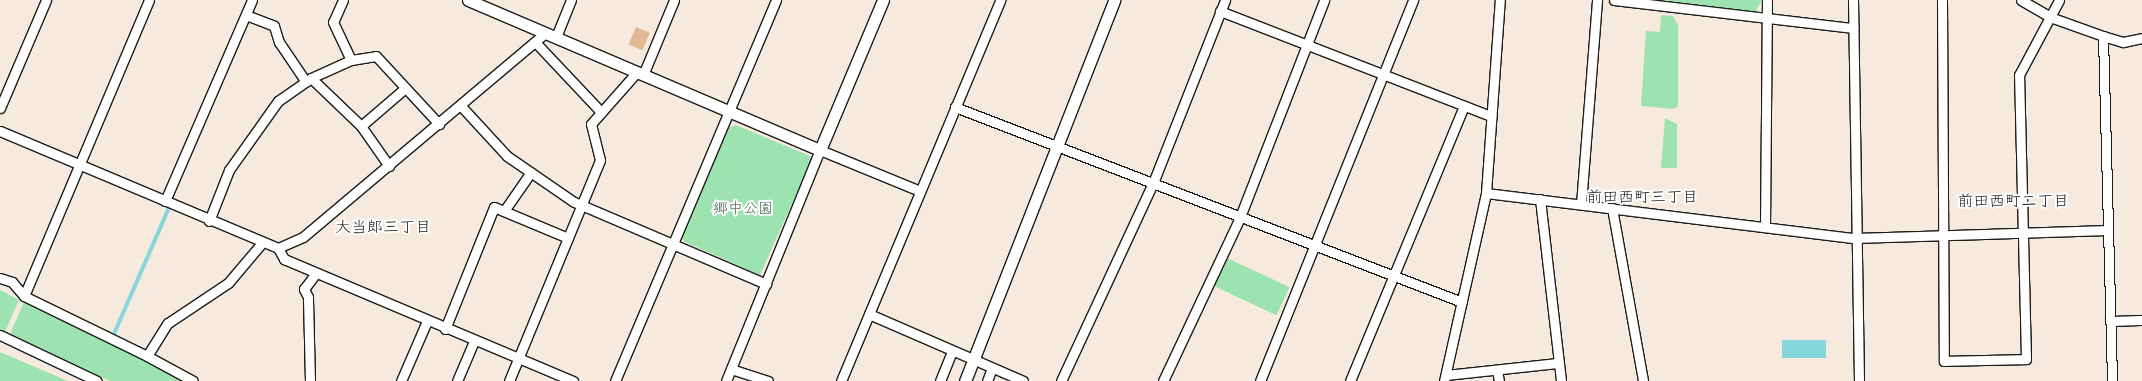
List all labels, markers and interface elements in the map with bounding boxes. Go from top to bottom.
district label: 前田西町三丁目 [1586,186,1698,206]
district label: 前田西町二丁目 [1957,190,2069,210]
park label: 郷中公園 [713,199,773,217]
district label: 大当郎三丁目 [335,216,431,236]

